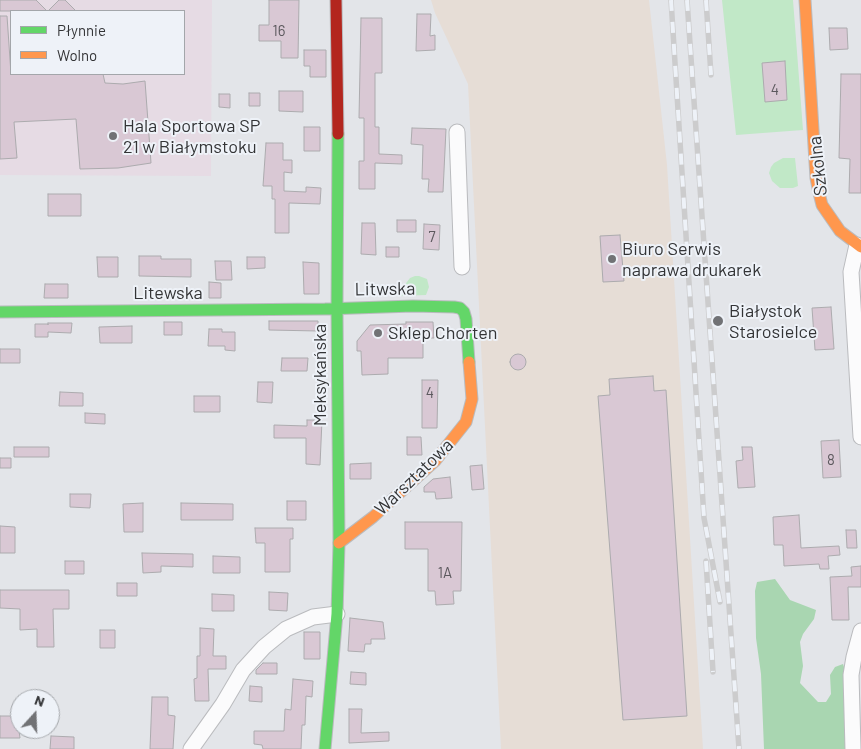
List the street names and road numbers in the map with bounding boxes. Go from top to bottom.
street label: Szkolna [804,135,832,197]
street label: Litwska [355,278,415,300]
street label: Litewska [133,282,203,304]
street label: Meksykańska [309,324,331,426]
street label: Warsztatowa [370,434,458,520]

